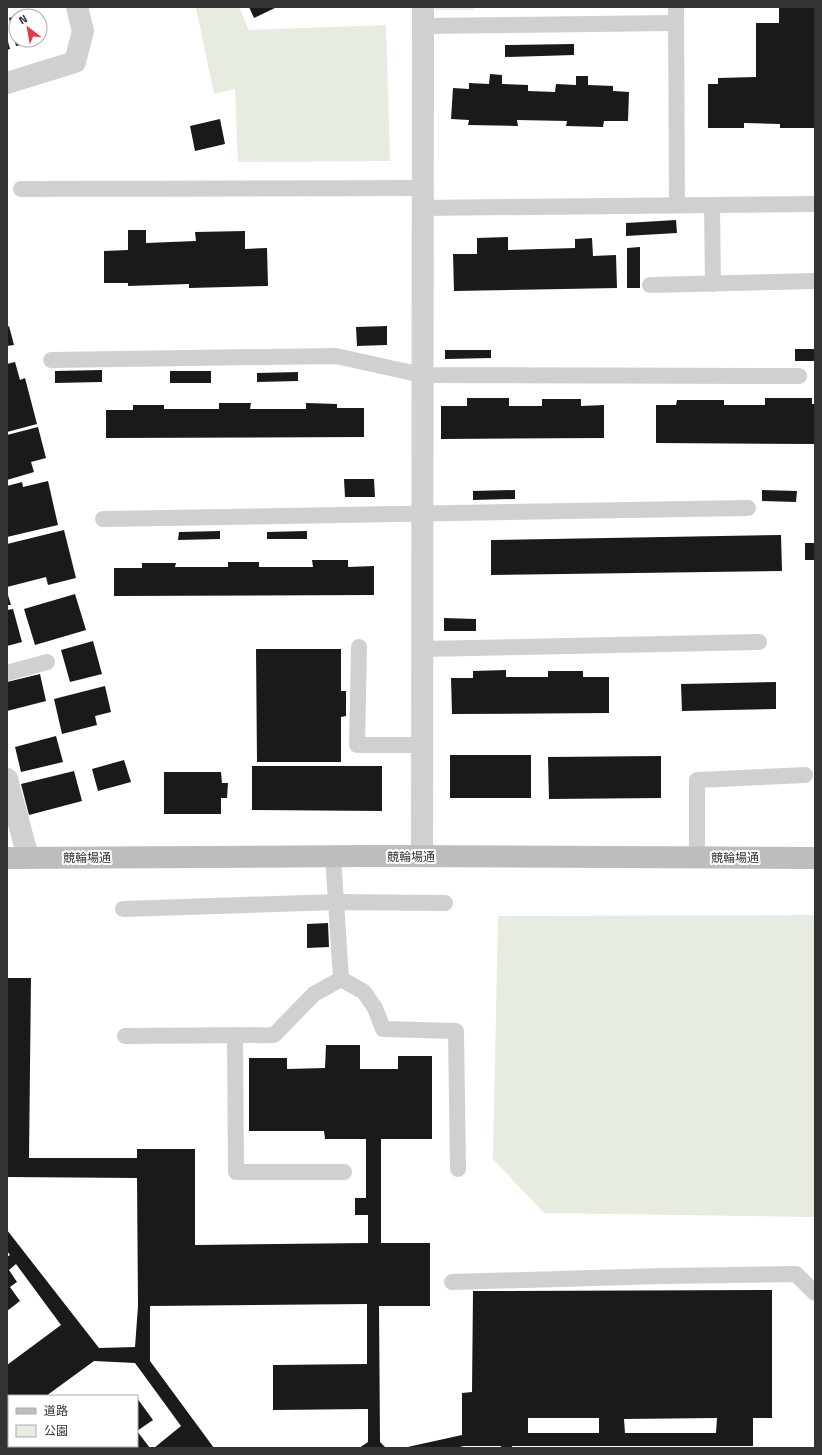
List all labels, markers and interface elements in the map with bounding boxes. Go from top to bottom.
north arrow [8,8,48,48]
text: N [15,11,30,28]
street label: 競輪場通 [387,847,435,866]
street label: 競輪場通 [63,848,111,867]
street label: 競輪場通 [711,848,759,867]
legend [8,1395,138,1447]
text: 道路 [44,1401,68,1420]
text: 公園 [44,1421,68,1440]

